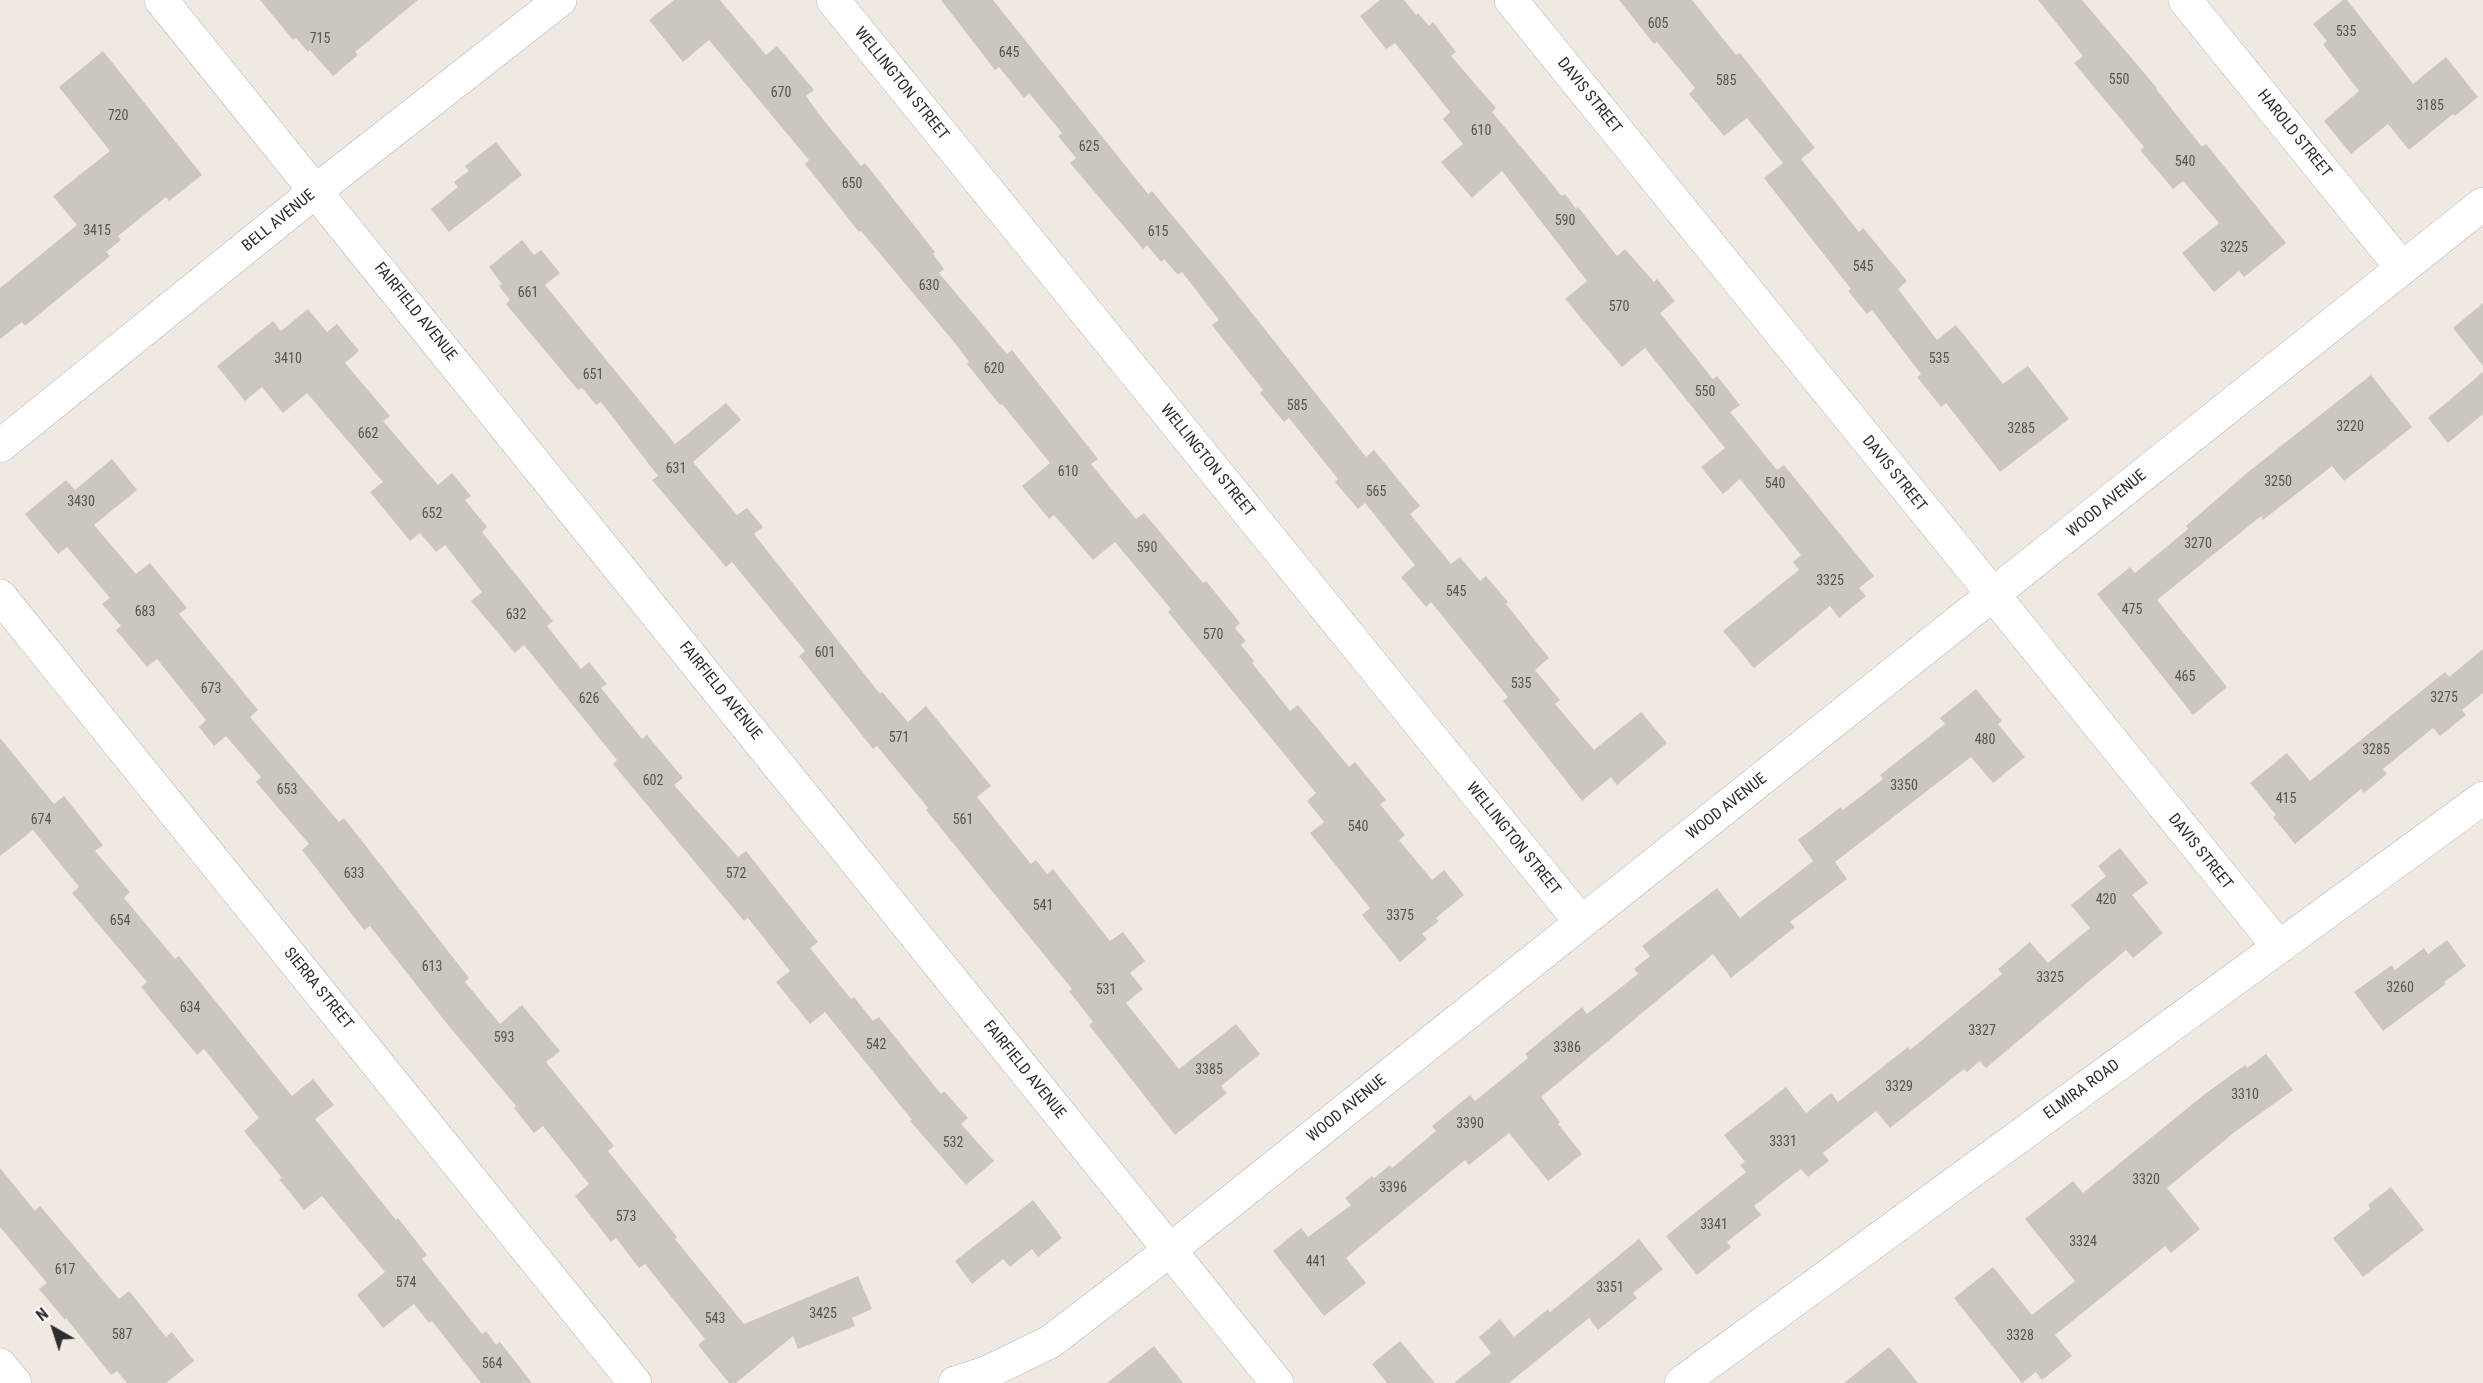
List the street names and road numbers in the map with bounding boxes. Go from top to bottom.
street label: WELLINGTON STREET [850,24,952,144]
street label: DAVIS STREET [1553,54,1625,138]
street label: HAROLD STREET [2253,86,2335,182]
street label: BELL AVENUE [239,186,319,256]
street label: FAIRFIELD AVENUE [370,259,460,365]
street label: WELLINGTON STREET [1156,401,1258,521]
street label: DAVIS STREET [1858,432,1930,516]
street label: WOOD AVENUE [2063,466,2151,542]
street label: FAIRFIELD AVENUE [675,638,765,744]
street label: WOOD AVENUE [1683,770,1771,844]
street label: WELLINGTON STREET [1462,779,1564,899]
street label: DAVIS STREET [2164,810,2236,894]
street label: SIERRA STREET [279,944,357,1034]
street label: FAIRFIELD AVENUE [979,1017,1069,1123]
street label: ELMIRA ROAD [2040,1056,2124,1124]
street label: WOOD AVENUE [1303,1071,1391,1147]

